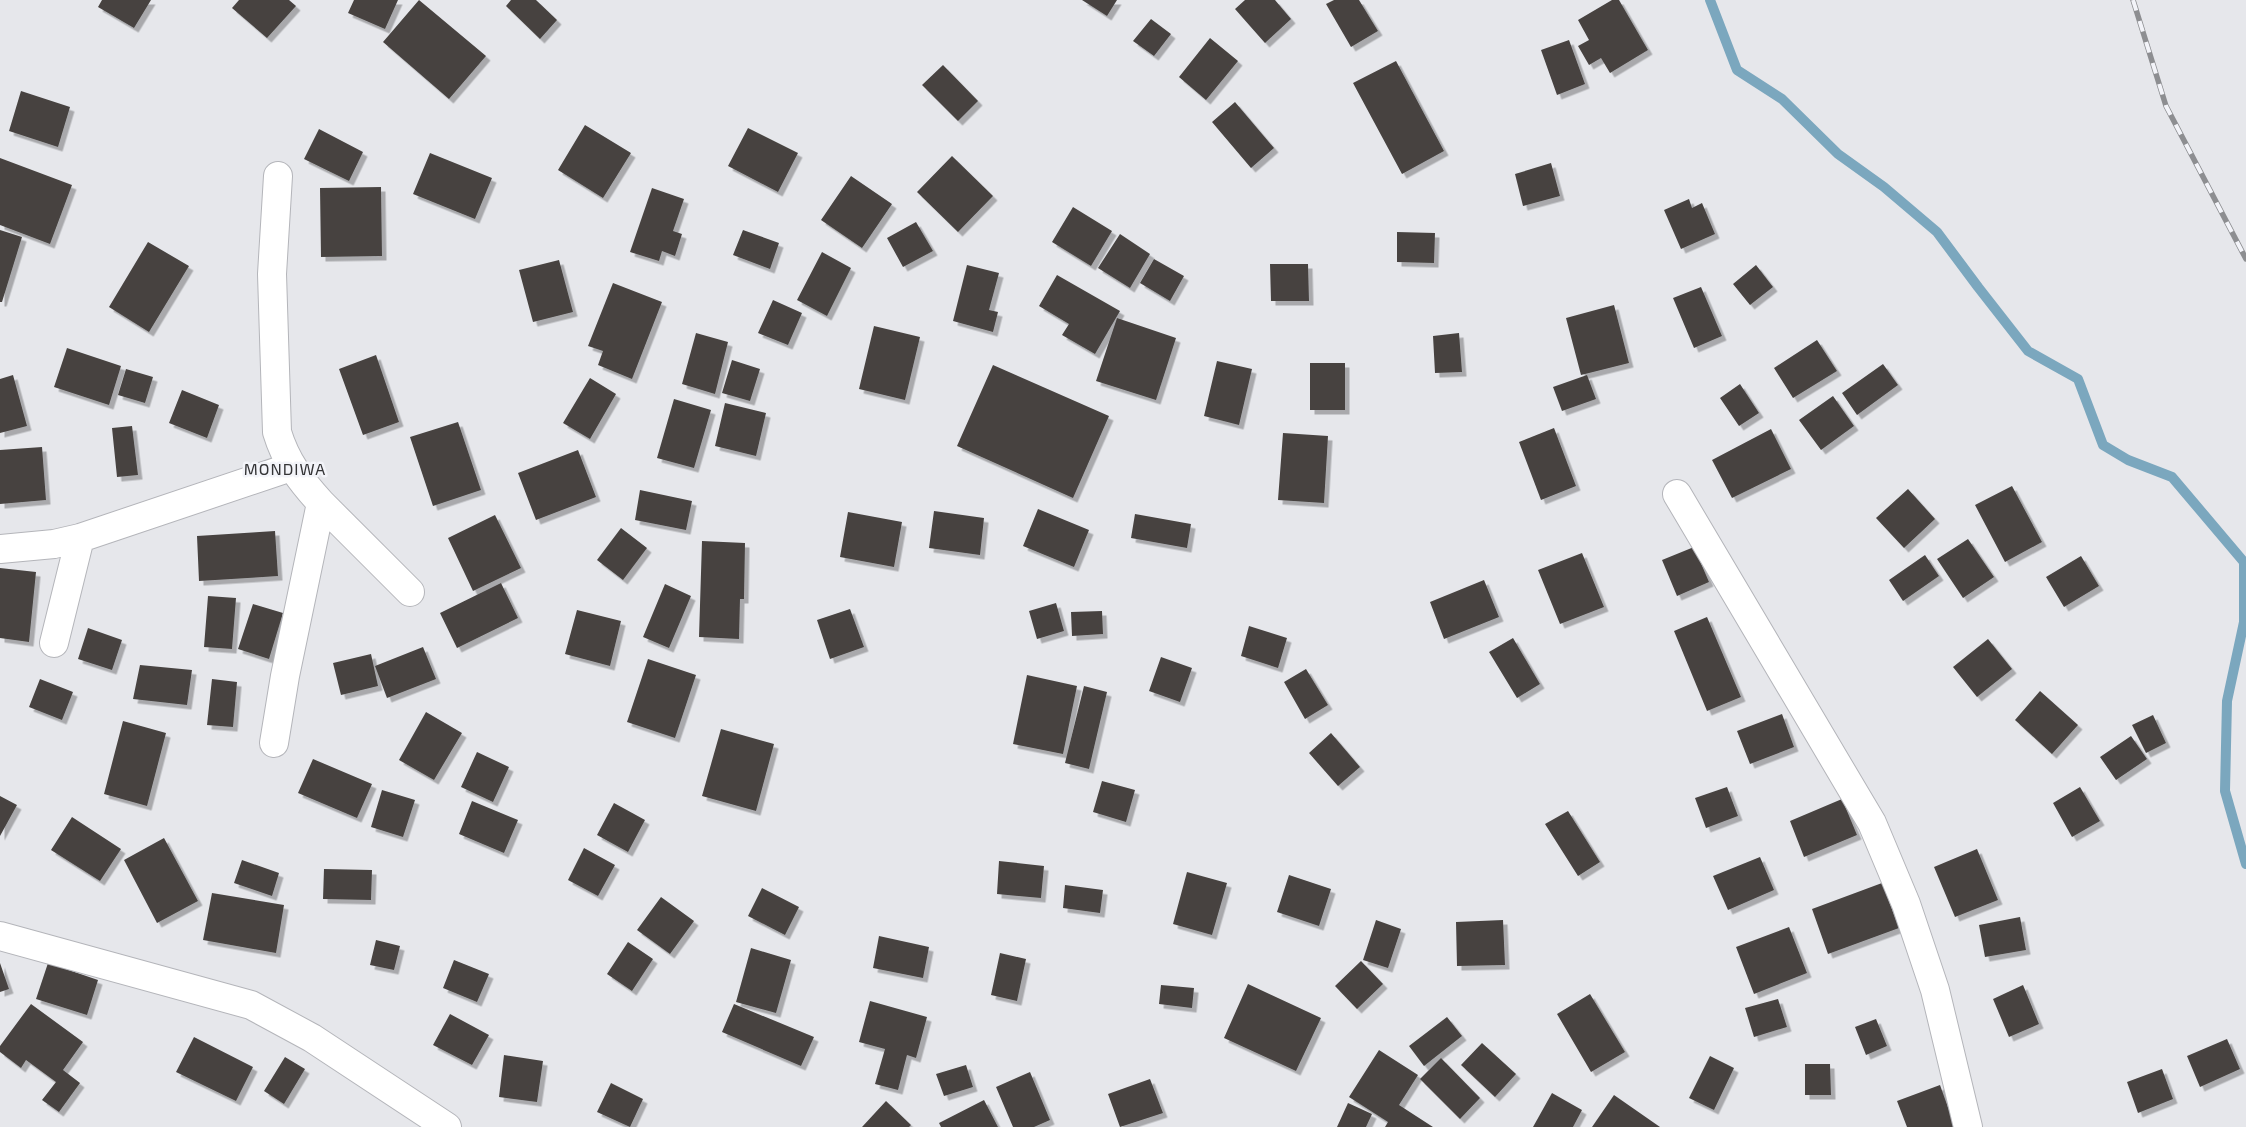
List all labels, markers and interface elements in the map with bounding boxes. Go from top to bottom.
district label: MONDIWA [244,459,326,478]

